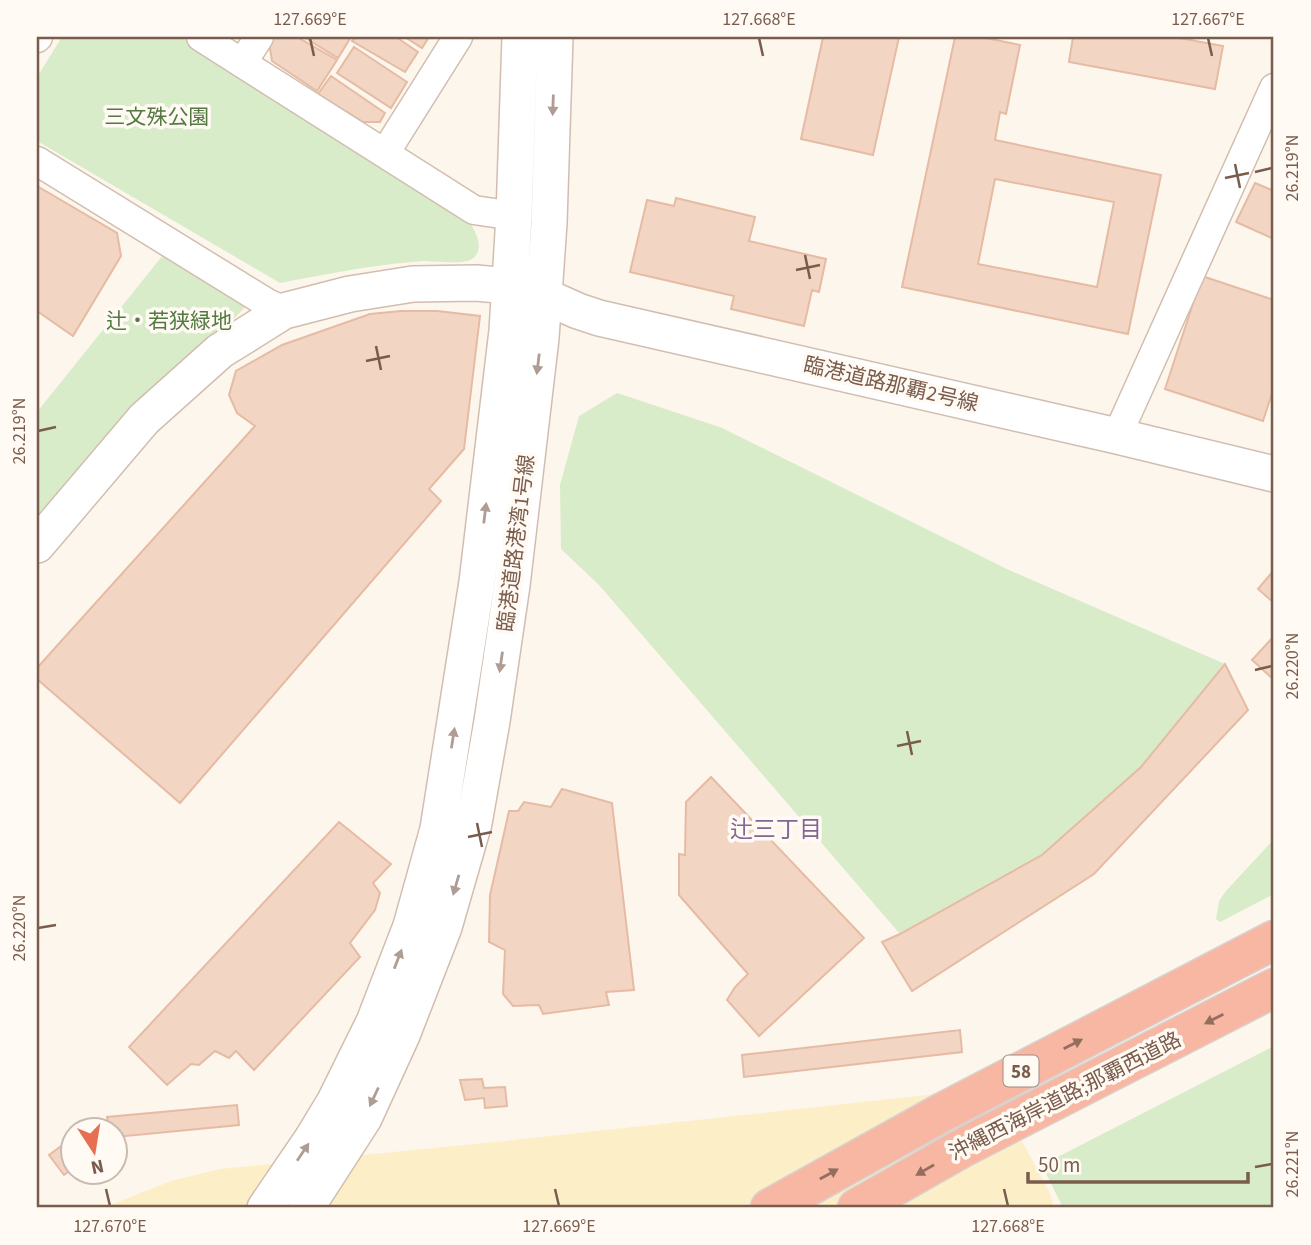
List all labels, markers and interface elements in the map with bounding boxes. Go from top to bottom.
text: 127.669°E [273,7,347,32]
text: 127.668°E [722,7,796,32]
text: 127.667°E [1171,7,1245,32]
one-way arrow [548,94,559,116]
park label: 三文殊公園 [105,102,210,132]
text: 26.219°N [1280,135,1305,201]
park label: 辻・若狭緑地 [106,306,232,336]
street label: 臨港道路那覇2号線 [801,349,981,419]
one-way arrow [532,353,543,375]
text: 26.219°N [7,398,32,464]
street label: 臨港道路港湾1号線 [490,453,542,633]
one-way arrow [480,502,491,524]
text: 26.220°N [1280,633,1305,699]
one-way arrow [495,652,506,674]
one-way arrow [448,727,459,749]
district label: 辻三丁目 [730,813,822,846]
one-way arrow [451,875,461,896]
text: 26.220°N [7,895,32,961]
one-way arrow [393,948,404,969]
one-way arrow [1203,1013,1223,1025]
street label: 沖縄西海岸道路;那覇西道路 [944,1024,1186,1168]
one-way arrow [1063,1038,1083,1050]
road number: 58 [1004,1056,1038,1086]
one-way arrow [368,1087,380,1107]
north arrow [60,1116,130,1186]
text: 26.221°N [1280,1131,1305,1197]
scale bar [1028,1140,1248,1184]
one-way arrow [296,1143,310,1161]
text: 50 m [1038,1150,1080,1180]
text: N [88,1152,106,1181]
one-way arrow [915,1164,935,1176]
one-way arrow [820,1168,839,1180]
text: 127.670°E [73,1214,147,1239]
text: 127.669°E [522,1214,596,1239]
text: 127.668°E [971,1214,1045,1239]

